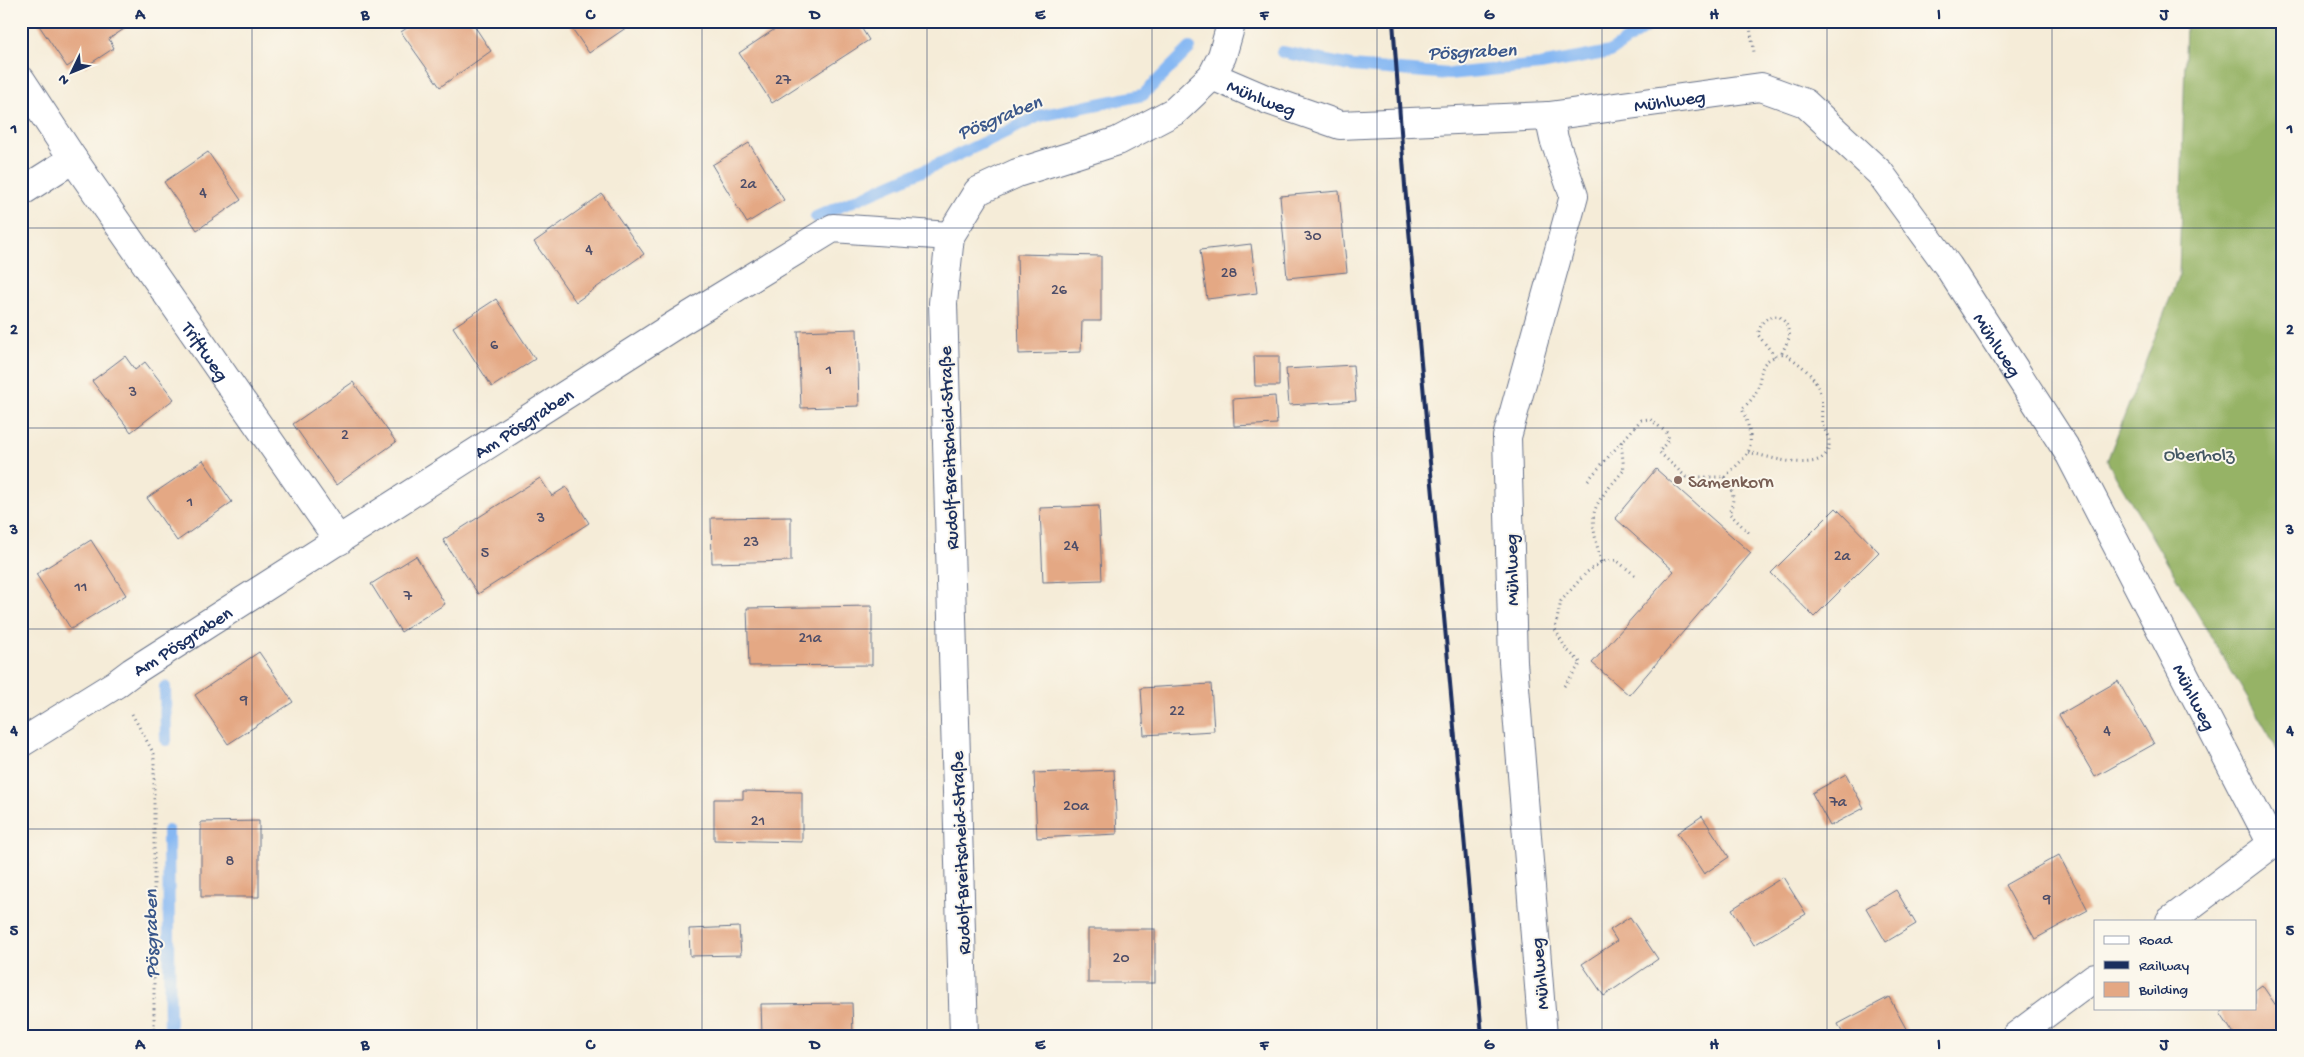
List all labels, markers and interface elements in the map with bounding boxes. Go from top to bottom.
text: A [134,7,146,26]
text: B [360,7,370,26]
text: C [585,7,596,26]
text: D [808,7,821,26]
text: E [1035,7,1046,26]
text: F [1259,7,1270,26]
text: G [1484,7,1495,26]
text: H [1709,7,1719,26]
text: I [1937,7,1941,26]
text: J [2159,7,2170,26]
water label: Pösgraben [1427,40,1517,67]
north arrow [48,48,98,98]
text: N [55,70,74,88]
house number: 27 [775,72,792,91]
street label: Mühlweg [1223,76,1298,124]
street label: Mühlweg [1633,87,1707,119]
water label: Pösgraben [955,92,1046,147]
text: 1 [10,121,17,140]
text: 1 [2286,121,2293,140]
house number: 2a [740,176,757,195]
house number: 4 [199,185,207,204]
house number: 30 [1303,228,1322,247]
house number: 4 [585,242,593,261]
house number: 28 [1221,265,1238,284]
house number: 26 [1051,282,1068,301]
street label: Mühlweg [1966,310,2025,383]
street label: Triftweg [174,318,232,387]
text: 2 [10,322,18,341]
text: 2 [2286,322,2294,341]
house number: 6 [490,337,499,356]
street label: Rudolf-Breitscheid-Straße [935,345,966,550]
house number: 1 [825,362,832,381]
house number: 3 [128,384,137,403]
street label: Am Pösgraben [471,385,579,465]
house number: 2 [341,427,349,446]
park label: Oberholz [2164,445,2235,468]
place label: Samenkorn [1688,472,1774,495]
marker: Samenkorn [1672,474,1684,486]
house number: 1 [186,494,193,513]
house number: 3 [536,510,545,529]
text: 3 [9,522,18,541]
text: 3 [2285,522,2294,541]
house number: 23 [743,534,759,553]
street label: Mühlweg [1501,534,1526,606]
house number: 24 [1063,538,1079,557]
house number: 5 [481,545,489,564]
house number: 2a [1834,548,1851,567]
house number: 11 [74,579,87,598]
house number: 7 [403,588,413,607]
street label: Am Pösgraben [130,603,238,683]
house number: 21a [798,630,823,649]
street label: Mühlweg [2166,661,2219,735]
house number: 9 [239,692,248,711]
house number: 22 [1169,703,1185,722]
text: 4 [9,723,18,742]
house number: 4 [2103,723,2111,742]
text: 4 [2285,723,2294,742]
street label: Rudolf-Breitscheid-Straße [947,750,978,955]
house number: 7a [1828,794,1848,813]
house number: 20a [1063,798,1090,817]
house number: 21 [751,813,765,832]
house number: 8 [226,853,235,872]
water label: Pösgraben [141,889,166,979]
house number: 9 [2042,891,2051,910]
legend [2094,920,2256,1010]
text: 5 [10,923,19,942]
text: 5 [2286,923,2295,942]
text: Road [2139,932,2173,950]
street label: Mühlweg [1527,937,1556,1010]
house number: 20 [1113,950,1129,969]
text: Railway [2139,958,2190,976]
text: Building [2138,982,2188,1000]
text: A [134,1037,146,1056]
text: B [360,1037,370,1056]
text: C [585,1037,596,1056]
text: D [808,1037,821,1056]
text: E [1035,1037,1046,1056]
text: F [1259,1037,1270,1056]
text: G [1484,1037,1495,1056]
text: H [1709,1037,1719,1056]
text: I [1937,1037,1941,1056]
text: J [2159,1037,2170,1056]

